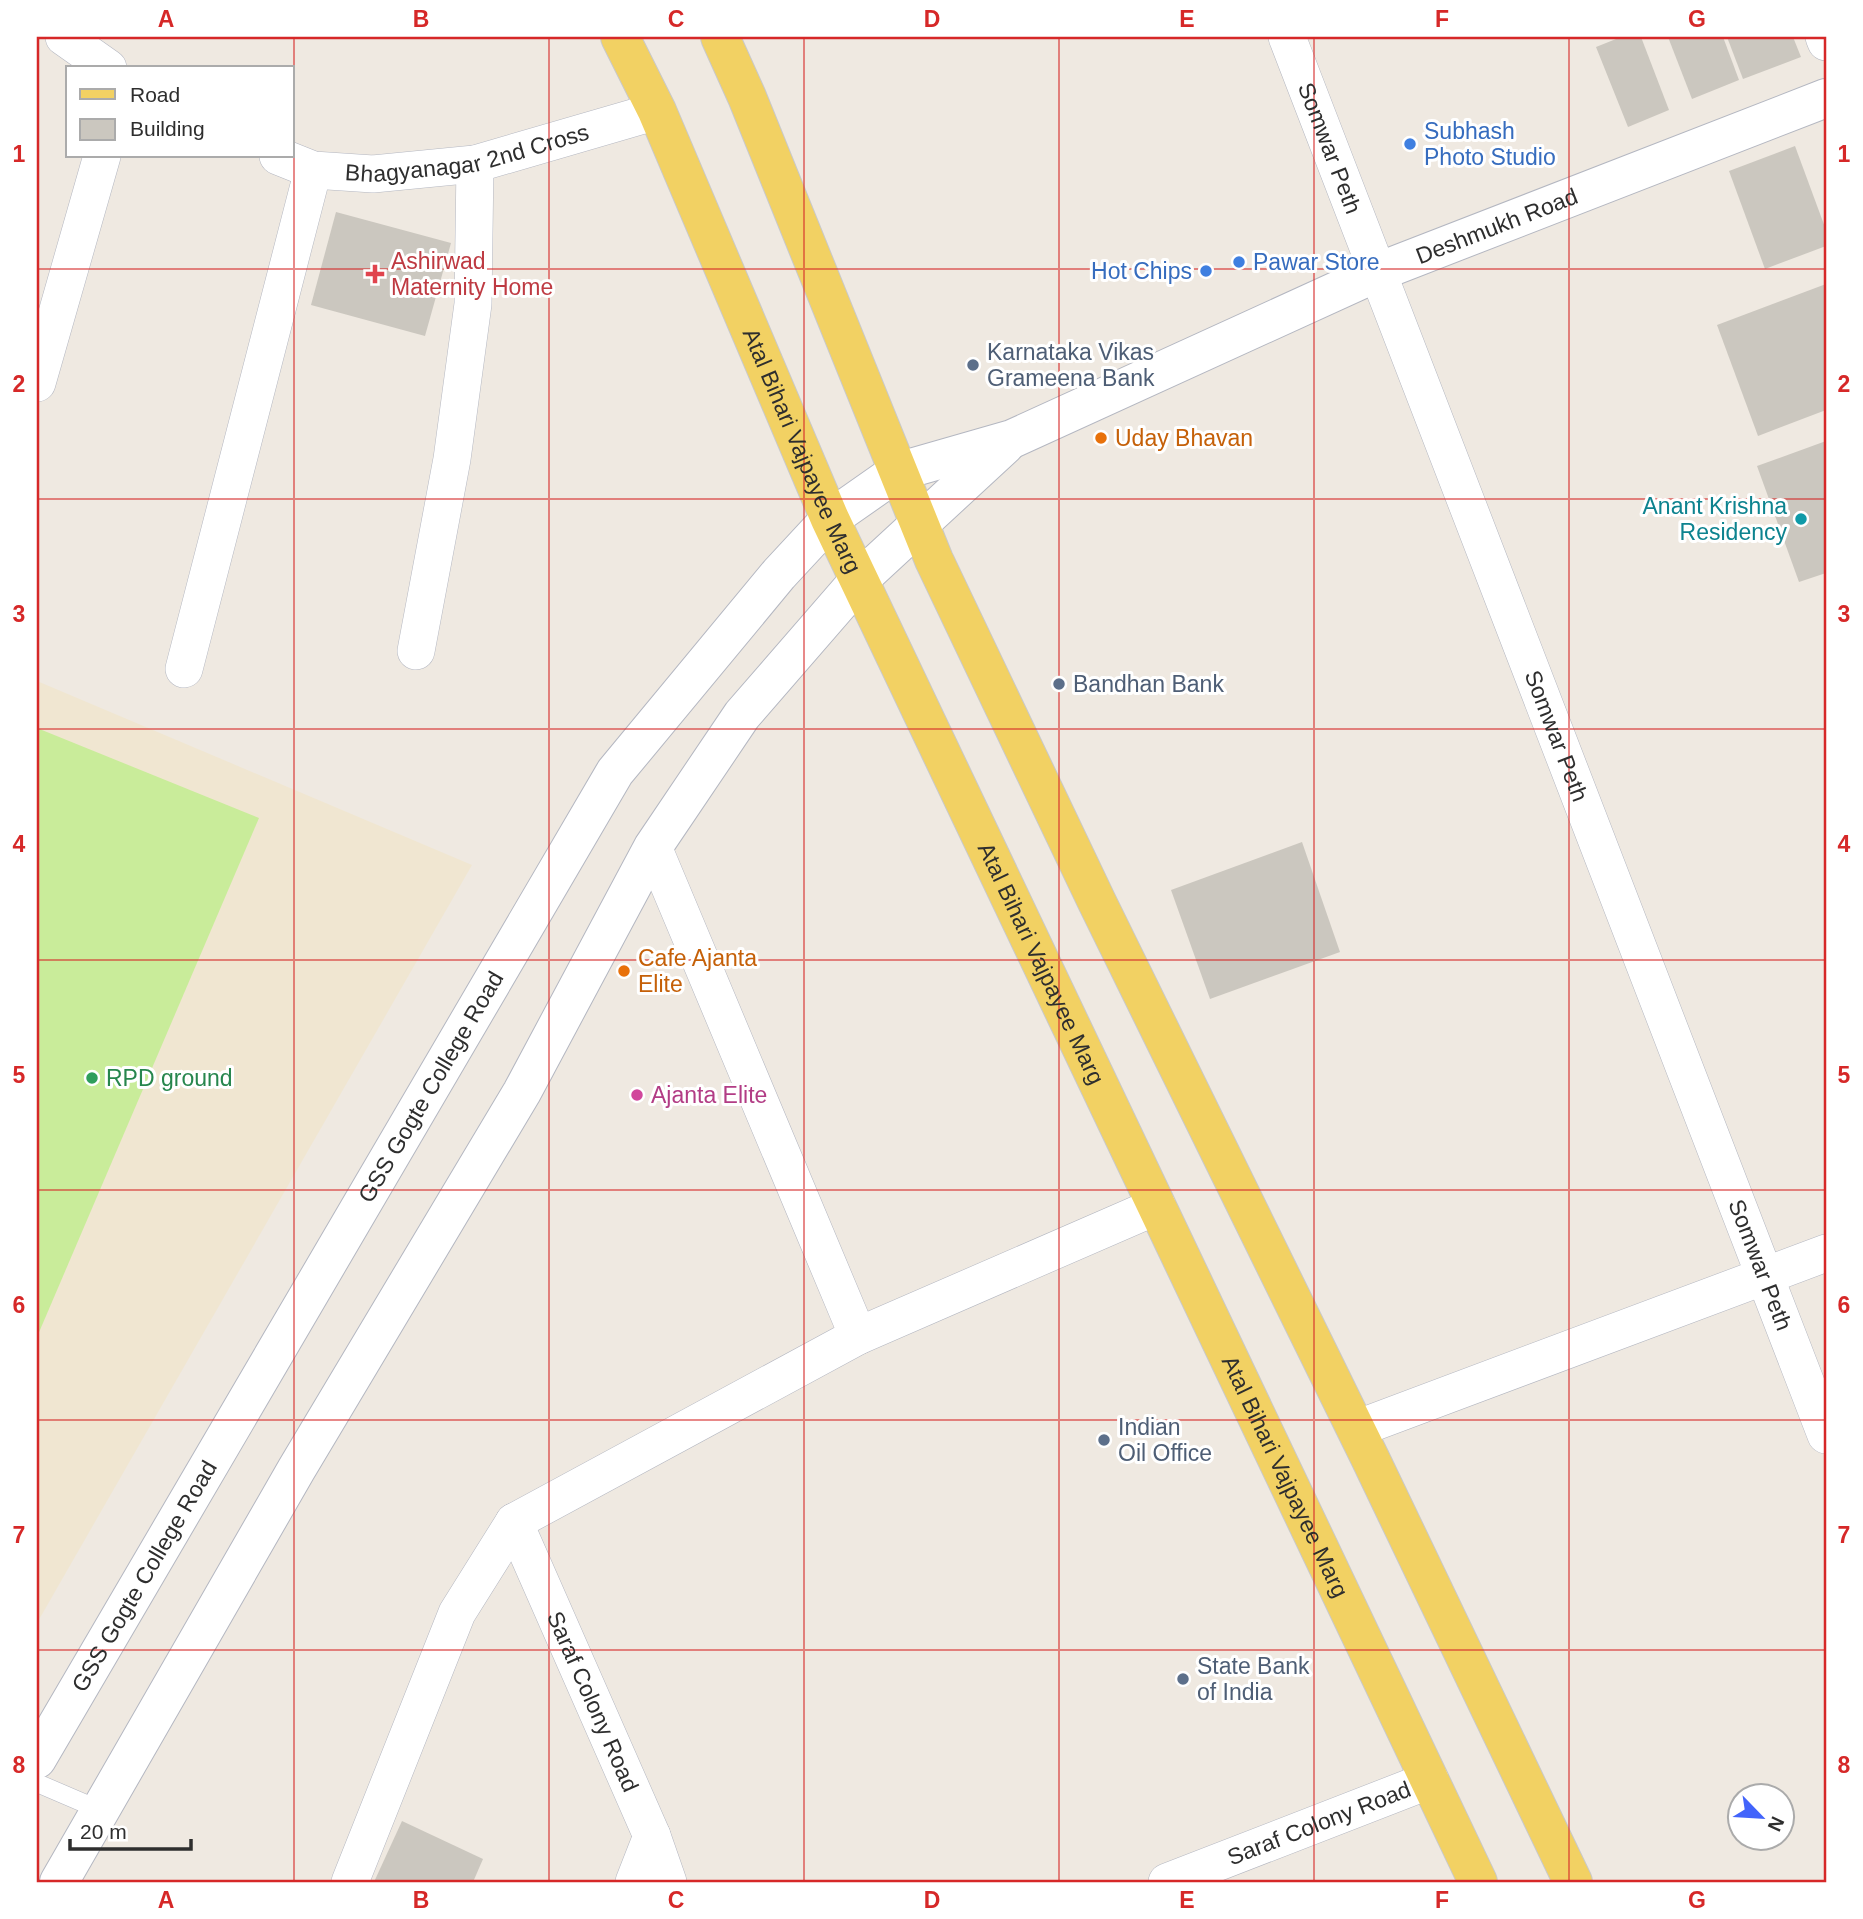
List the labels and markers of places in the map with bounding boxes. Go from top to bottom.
place label: Subhash Photo Studio [1424,118,1556,170]
marker: Subhash Photo Studio [1402,136,1418,152]
place label: Ashirwad Maternity Home [391,248,553,300]
place label: Pawar Store [1253,249,1380,275]
marker: Pawar Store [1231,254,1247,270]
place label: Hot Chips [1091,258,1192,284]
marker: Hot Chips [1198,263,1214,279]
marker: Ashirwad Maternity Home [365,264,385,284]
place label: Karnataka Vikas Grameena Bank [987,339,1155,391]
marker: Karnataka Vikas Grameena Bank [965,357,981,373]
place label: Uday Bhavan [1115,425,1253,451]
marker: Uday Bhavan [1093,430,1109,446]
place label: Anant Krishna Residency [1643,493,1787,545]
marker: Anant Krishna Residency [1793,511,1809,527]
place label: Bandhan Bank [1073,671,1224,697]
marker: Bandhan Bank [1051,676,1067,692]
place label: Cafe Ajanta Elite [638,945,757,997]
marker: Cafe Ajanta Elite [616,963,632,979]
place label: RPD ground [106,1065,233,1091]
marker: RPD ground [84,1070,100,1086]
place label: Ajanta Elite [651,1082,767,1108]
marker: Ajanta Elite [629,1087,645,1103]
place label: Indian Oil Office [1118,1414,1212,1466]
marker: Indian Oil Office [1096,1432,1112,1448]
place label: State Bank of India [1197,1653,1310,1705]
marker: State Bank of India [1175,1671,1191,1687]

